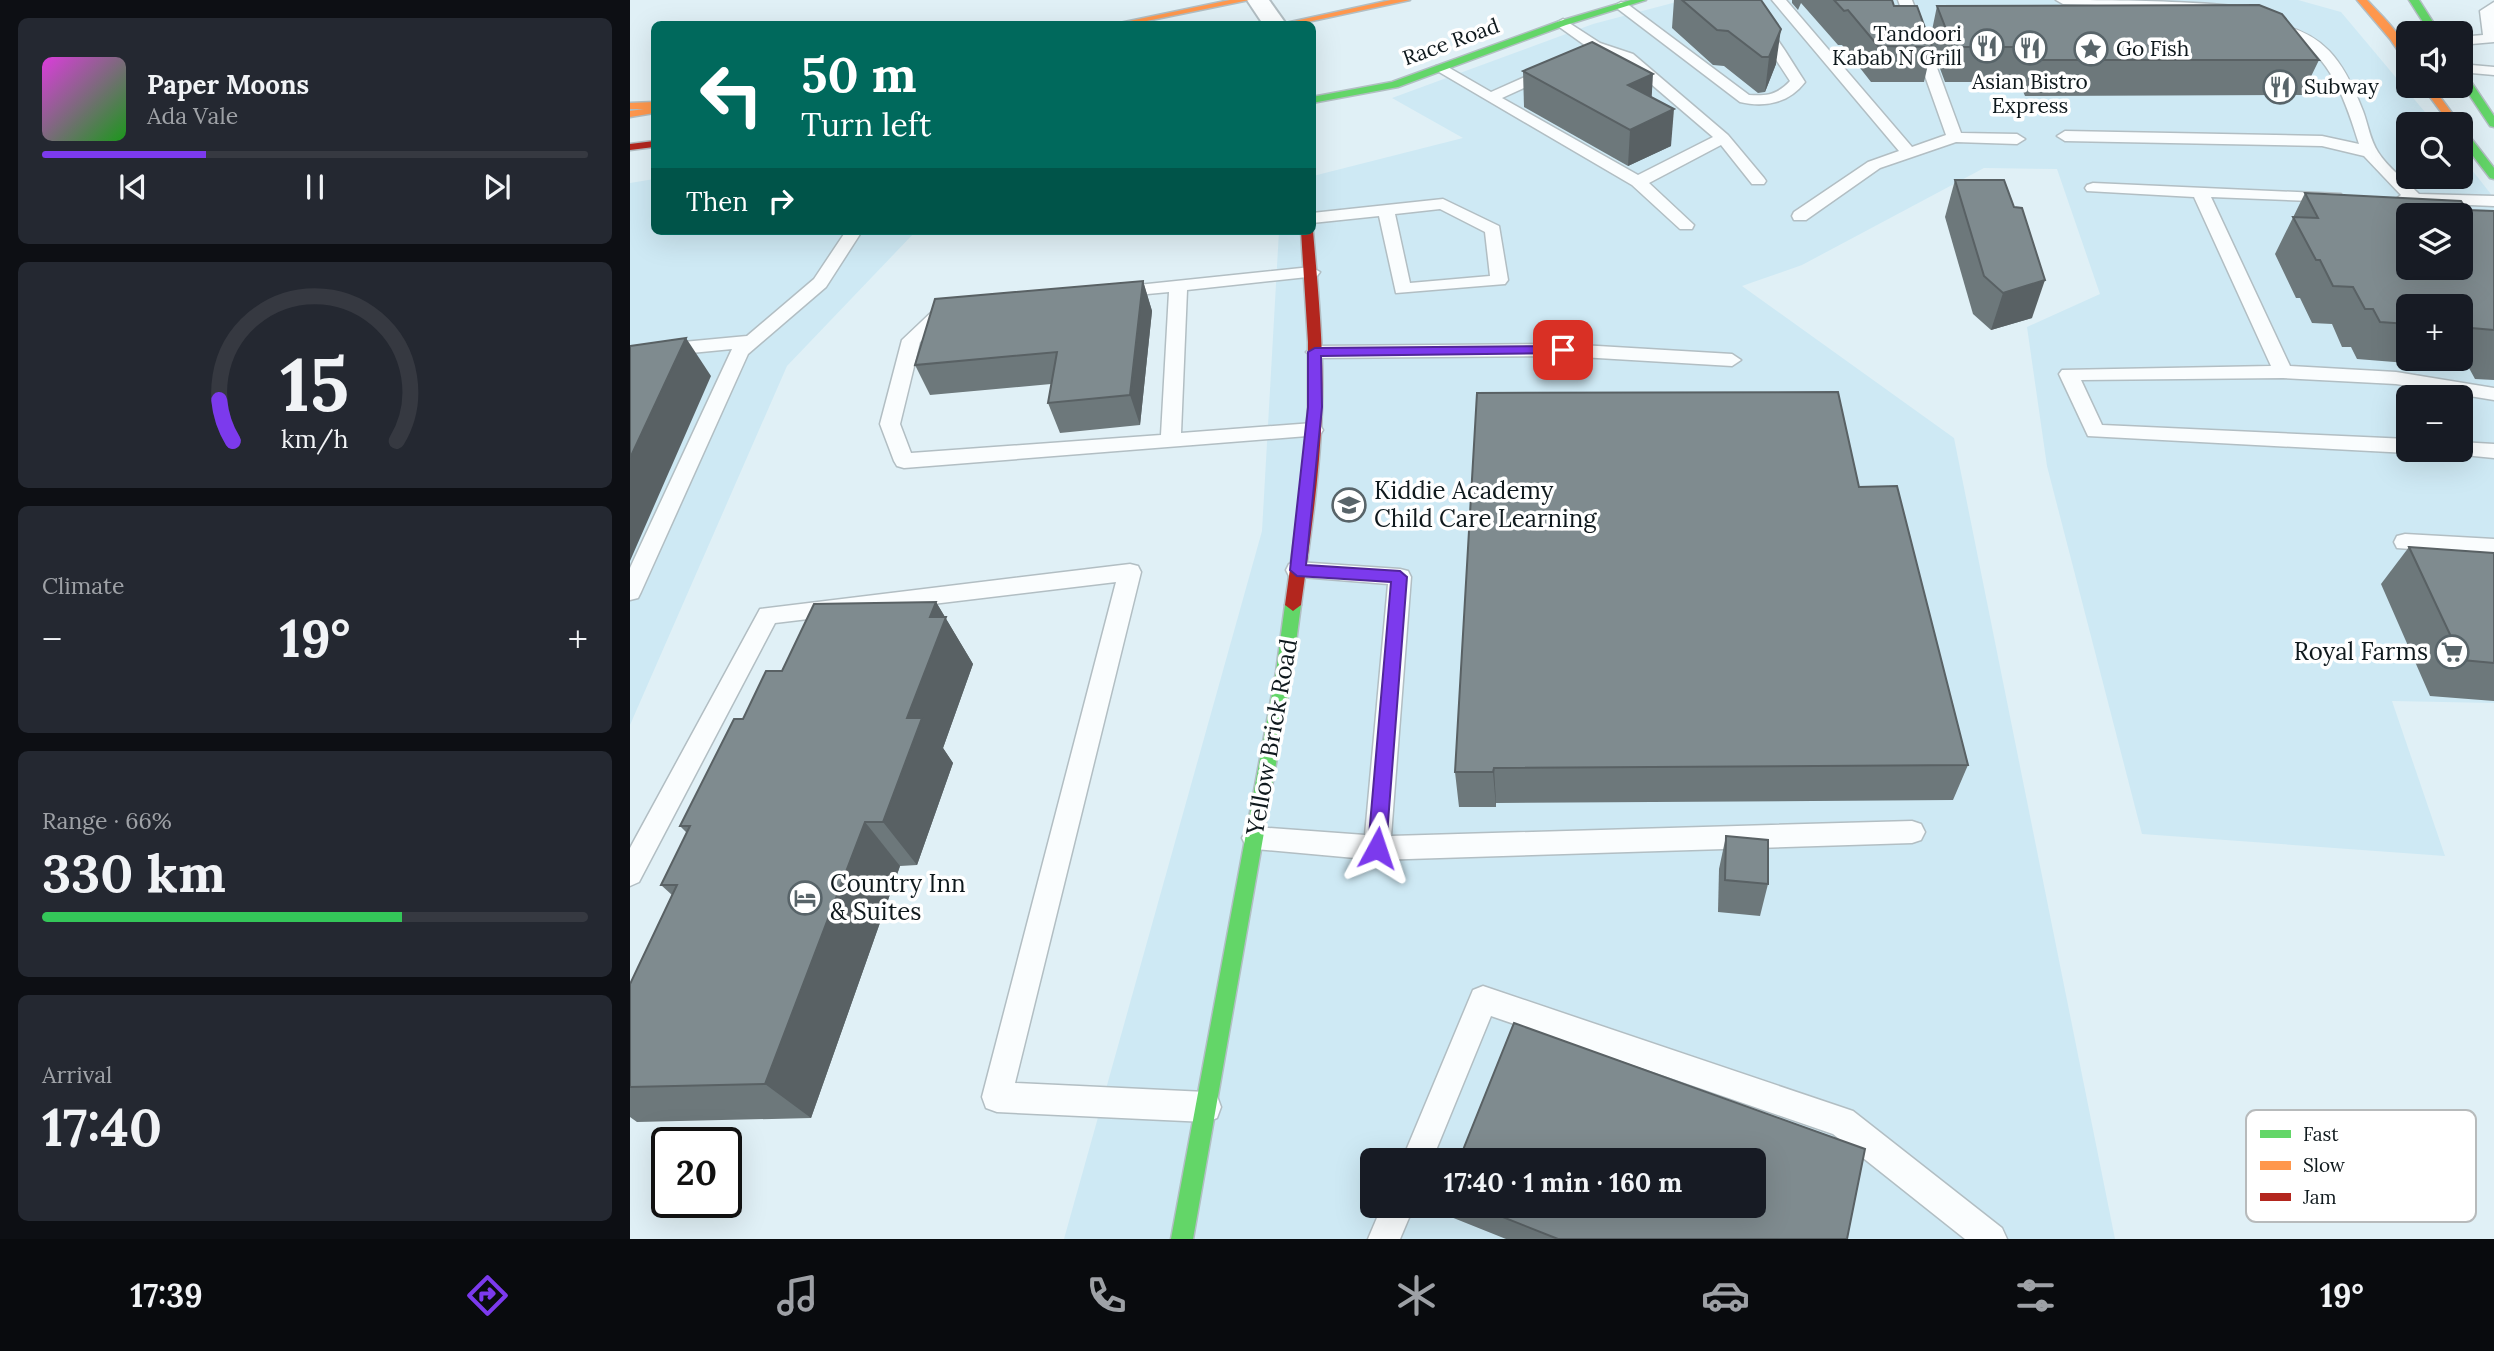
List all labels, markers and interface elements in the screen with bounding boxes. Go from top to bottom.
street label: Race Road [1399,12,1503,71]
place label: Tandoori Kabab N Grill [1832,20,1962,71]
map controls [2396,21,2473,462]
button: sound [2396,21,2473,98]
restaurant icon: Tandoori Kabab N Grill [1968,27,2006,65]
restaurant icon: Asian Bistro Express [2011,29,2049,67]
place icon: Go Fish [2072,30,2110,68]
place label: Go Fish [2116,35,2189,62]
text: 50 m [801,43,917,105]
icon: left [686,49,777,140]
text: Paper Moons [147,68,309,101]
place label: Asian Bistro Express [1971,68,2088,119]
restaurant icon: Subway [2261,68,2299,106]
place label: Subway [2304,73,2379,100]
text: Ada Vale [147,101,238,130]
text: Turn left [801,104,931,145]
button: search [2396,112,2473,189]
icon: previous [114,168,152,206]
icon: pause [296,168,334,206]
icon: next [478,168,516,206]
icon: right [762,182,800,220]
text: Then [686,185,748,218]
button: layers [2396,203,2473,280]
button: + [2396,294,2473,371]
pin [1533,320,1593,380]
icon: arrive [1544,331,1582,369]
text: 15 [281,339,349,432]
button: − [2396,385,2473,462]
text: km/h [281,423,349,455]
place label: Kiddie Academy Child Care Learning [1374,475,1597,534]
school or university icon: Kiddie Academy Child Care Learning [1330,486,1368,524]
text: Climate [42,571,124,600]
text: 19° [280,605,350,671]
text: − [42,615,62,663]
text: + [568,615,588,663]
supermarket icon: Royal Farms [2433,633,2471,671]
street label: Yellow Brick Road [1239,636,1304,839]
place label: Royal Farms [2294,636,2428,667]
text: Range · 66% [42,806,172,835]
position arrow [1340,811,1414,885]
text: 330 km [42,840,226,906]
place label: Country Inn & Suites [830,868,966,927]
hotel icon: Country Inn & Suites [786,879,824,917]
text: Arrival [42,1060,112,1089]
text: 17:40 [42,1094,162,1160]
legend [2246,1110,2476,1222]
text: Fast [2303,1122,2339,1146]
speed limit sign: 20 [651,1127,742,1218]
text: Slow [2303,1153,2346,1177]
text: 17:40 · 1 min · 160 m [1444,1166,1682,1199]
text: Jam [2302,1185,2337,1209]
icon: directions [463,1271,512,1320]
icon: music [773,1271,822,1320]
icon: phone [1082,1271,1131,1320]
icon: climate [1392,1271,1441,1320]
icon: car [1701,1271,1750,1320]
icon: filters [2011,1271,2060,1320]
text: 17:39 [130,1275,203,1316]
text: 19° [2320,1275,2364,1316]

